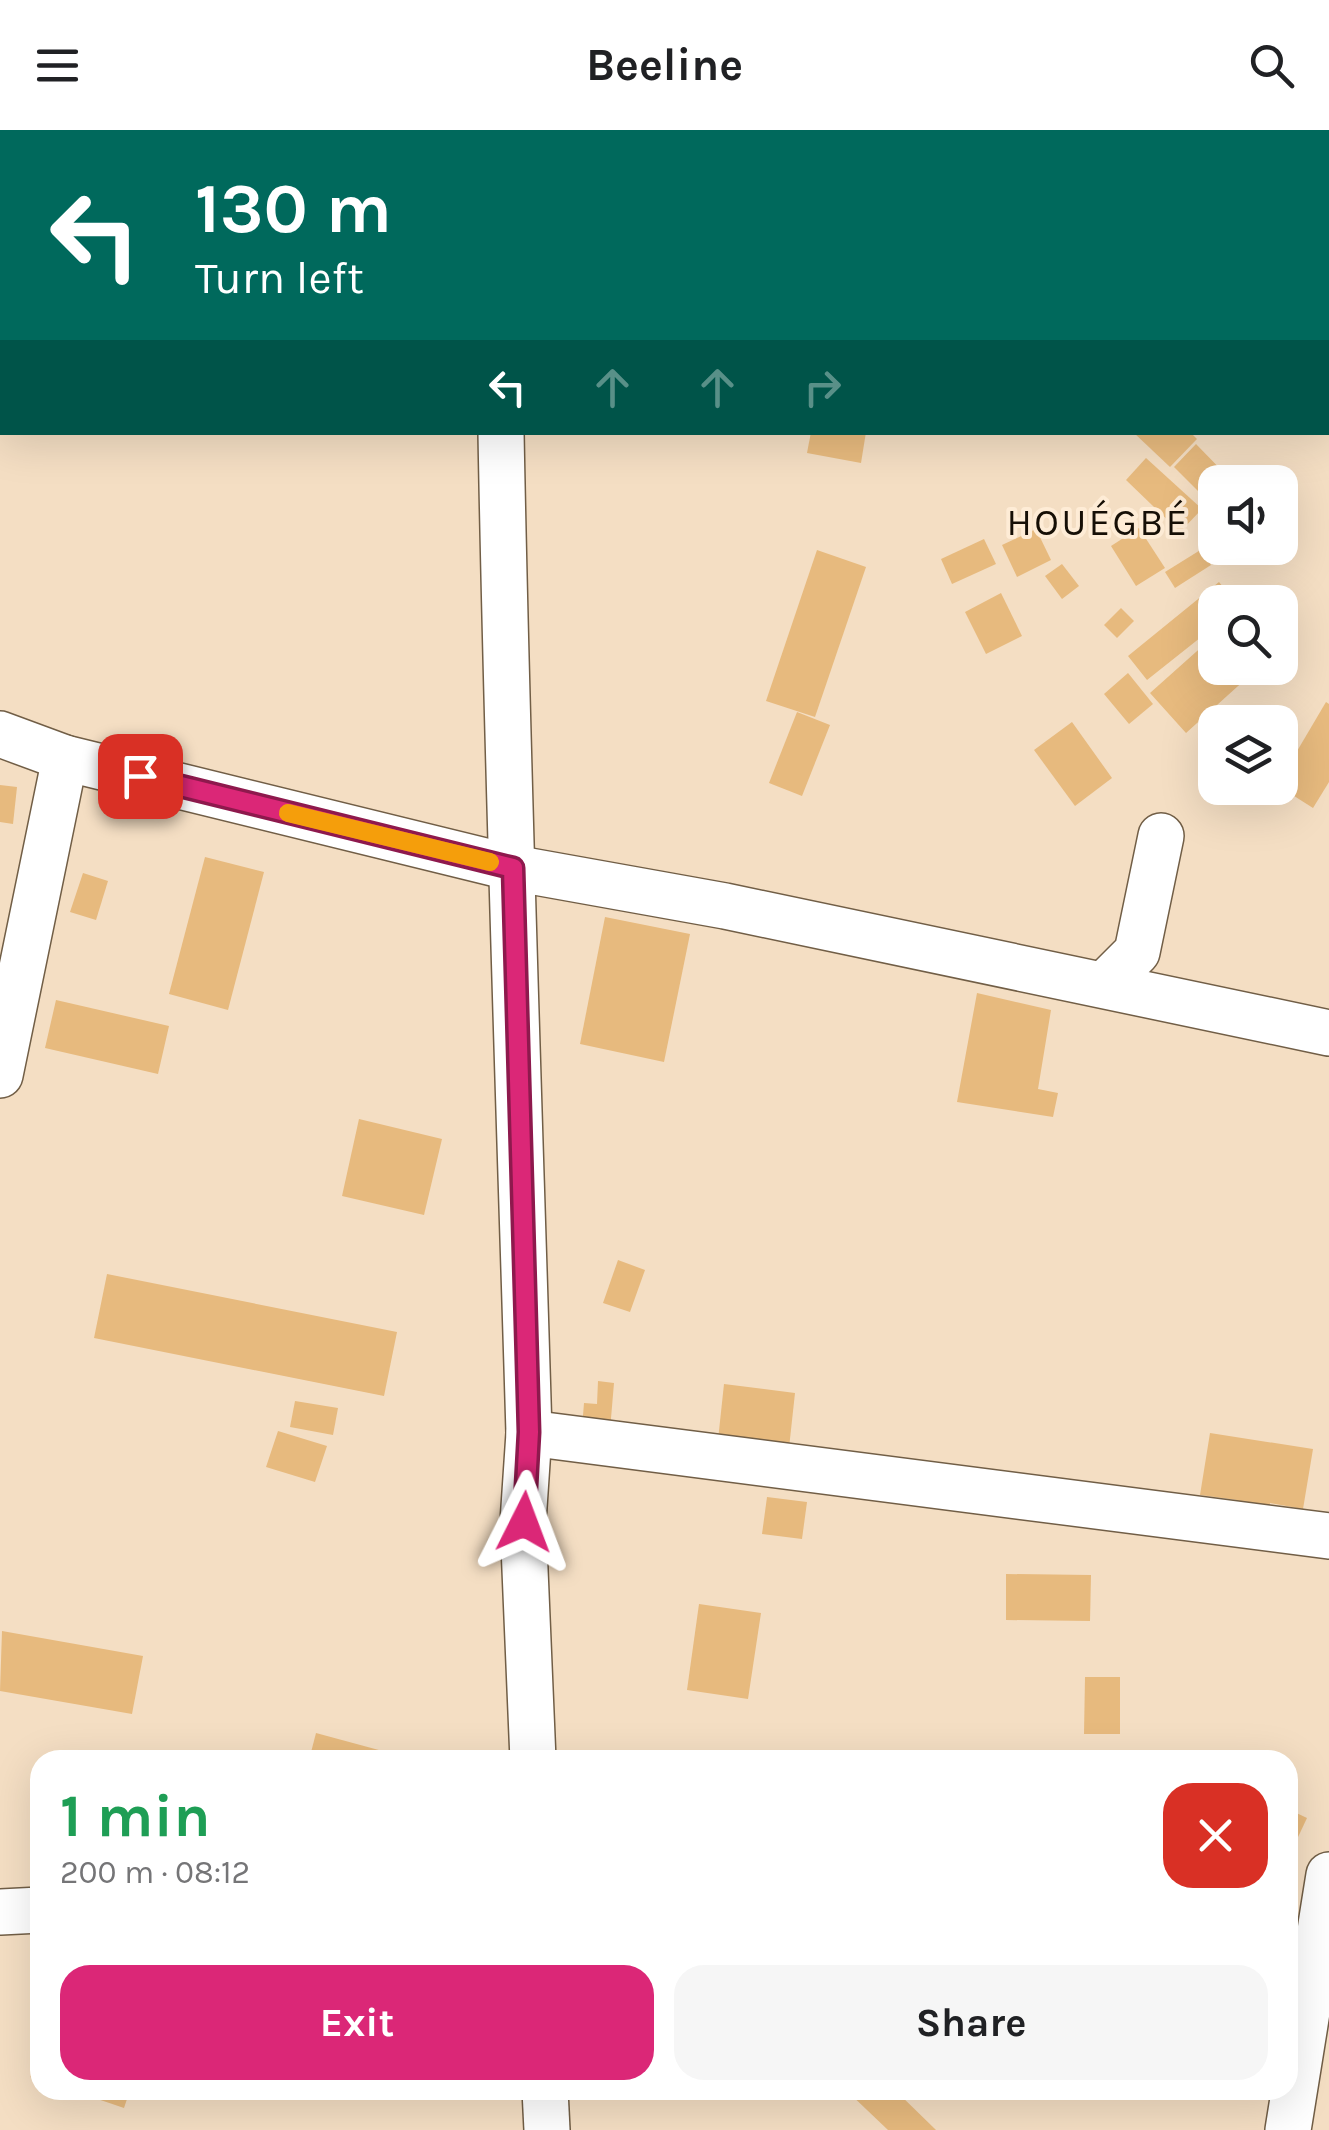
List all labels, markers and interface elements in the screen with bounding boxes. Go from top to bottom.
icon: menu [30,38,85,93]
icon: search [1244,38,1299,93]
text: Beeline [586,39,743,91]
text: 130 m [195,168,392,250]
icon: left [30,170,160,300]
text: Turn left [195,252,364,304]
icon: left [480,360,535,415]
icon: ahead [585,360,640,415]
icon: ahead [690,360,745,415]
icon: right [795,360,850,415]
map controls [1198,465,1298,805]
button: sound [1198,465,1298,565]
district label: HOUÉGBÉ [1006,499,1190,545]
button: search [1198,585,1298,685]
button: layers [1198,705,1298,805]
pin [98,734,183,819]
icon: arrive [113,749,168,804]
position arrow [472,1470,576,1574]
text: 1 min [60,1781,211,1851]
button: close [1163,1783,1268,1888]
text: 200 m · 08:12 [60,1854,250,1891]
button: Exit [60,1965,654,2080]
button: Share [674,1965,1268,2080]

